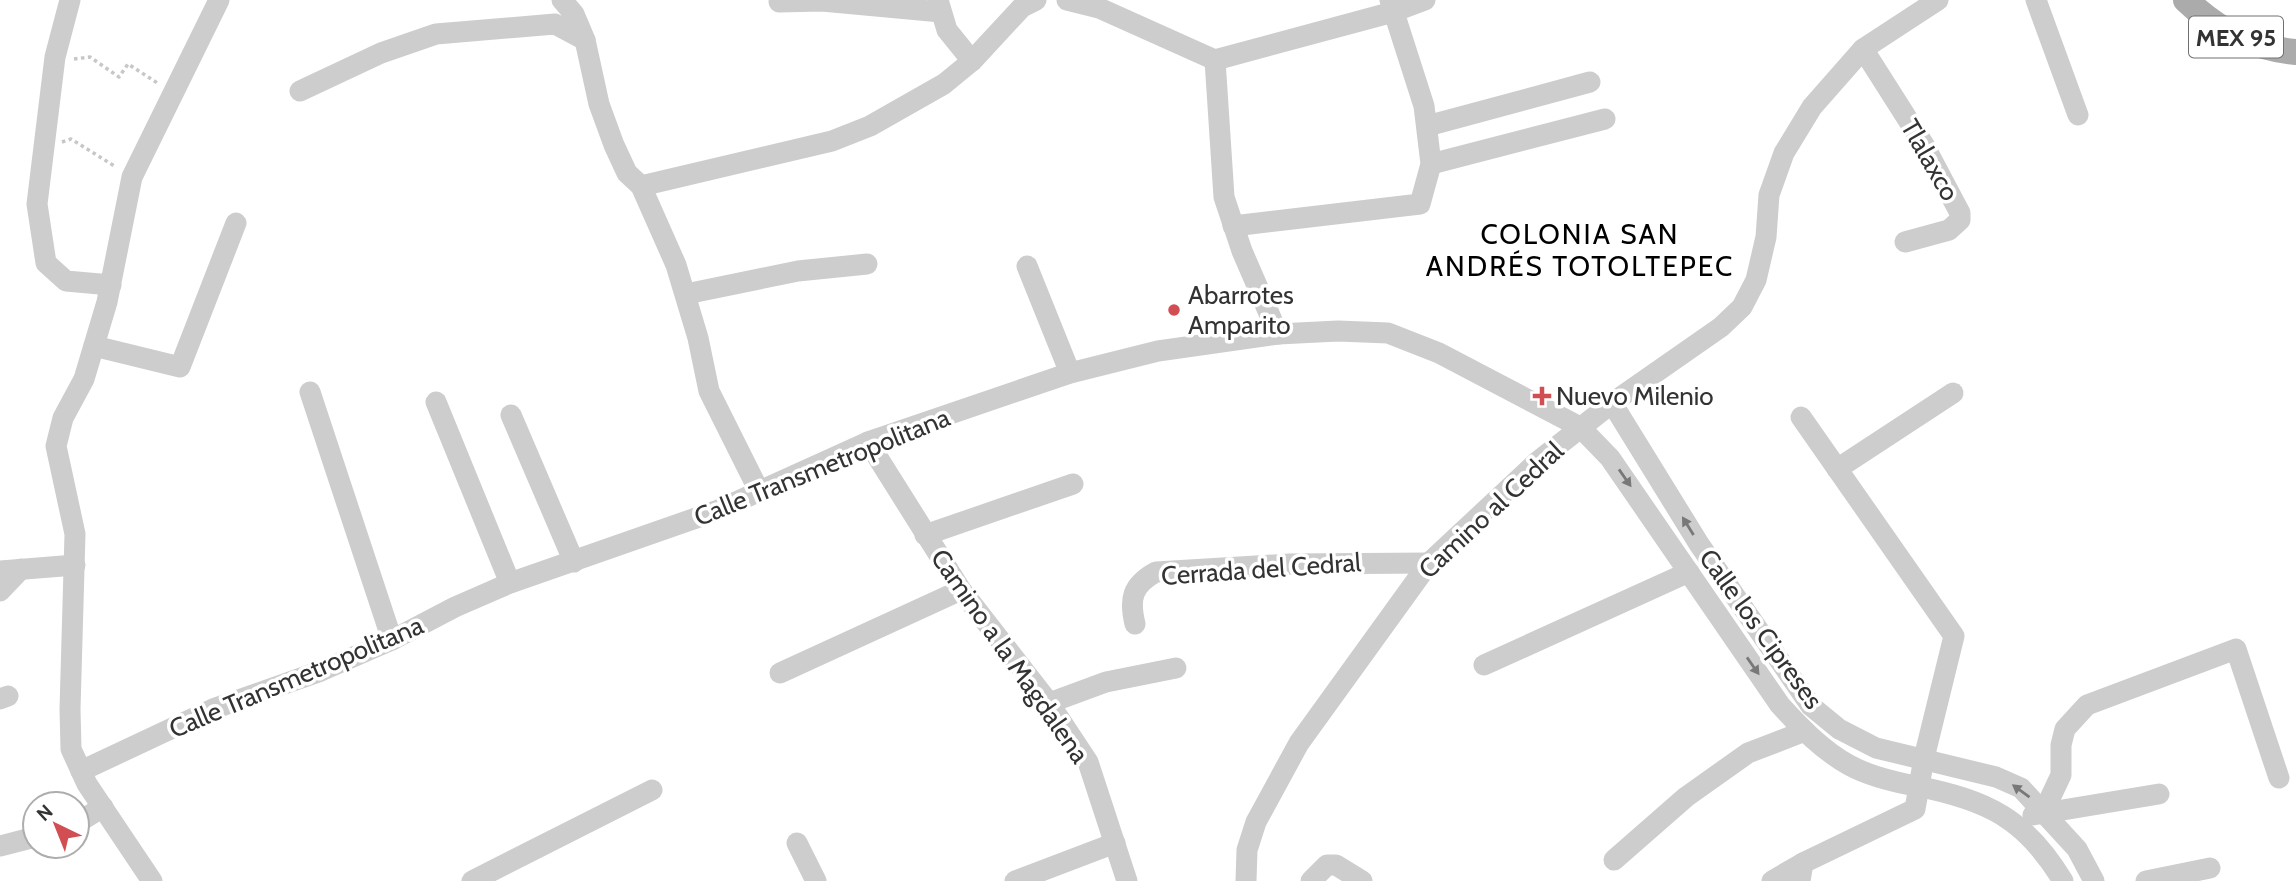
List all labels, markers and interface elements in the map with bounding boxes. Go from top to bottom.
road number: MEX 95 [2189,16,2283,57]
street label: Tlalaxco [1894,114,1966,206]
district label: COLONIA SAN ANDRÉS TOTOLTEPEC [1426,217,1734,283]
place label: Abarrotes Amparito [1188,279,1294,341]
marker: Abarrotes Amparito [1166,302,1182,318]
place label: Nuevo Milenio [1556,380,1714,412]
marker: Nuevo Milenio [1534,388,1550,404]
street label: Calle Transmetropolitana [689,401,955,533]
street label: Camino al Cedral [1412,435,1570,585]
one-way arrow [1618,469,1632,487]
one-way arrow [1682,517,1694,536]
street label: Camino a la Magdalena [924,543,1096,770]
street label: Calle los Cipreses [1692,543,1830,715]
street label: Cerrada del Cedral [1160,546,1362,592]
street label: Calle Transmetropolitana [164,609,428,745]
one-way arrow [1746,657,1760,675]
one-way arrow [2012,784,2030,798]
north arrow [21,790,91,860]
text: N [32,800,58,826]

